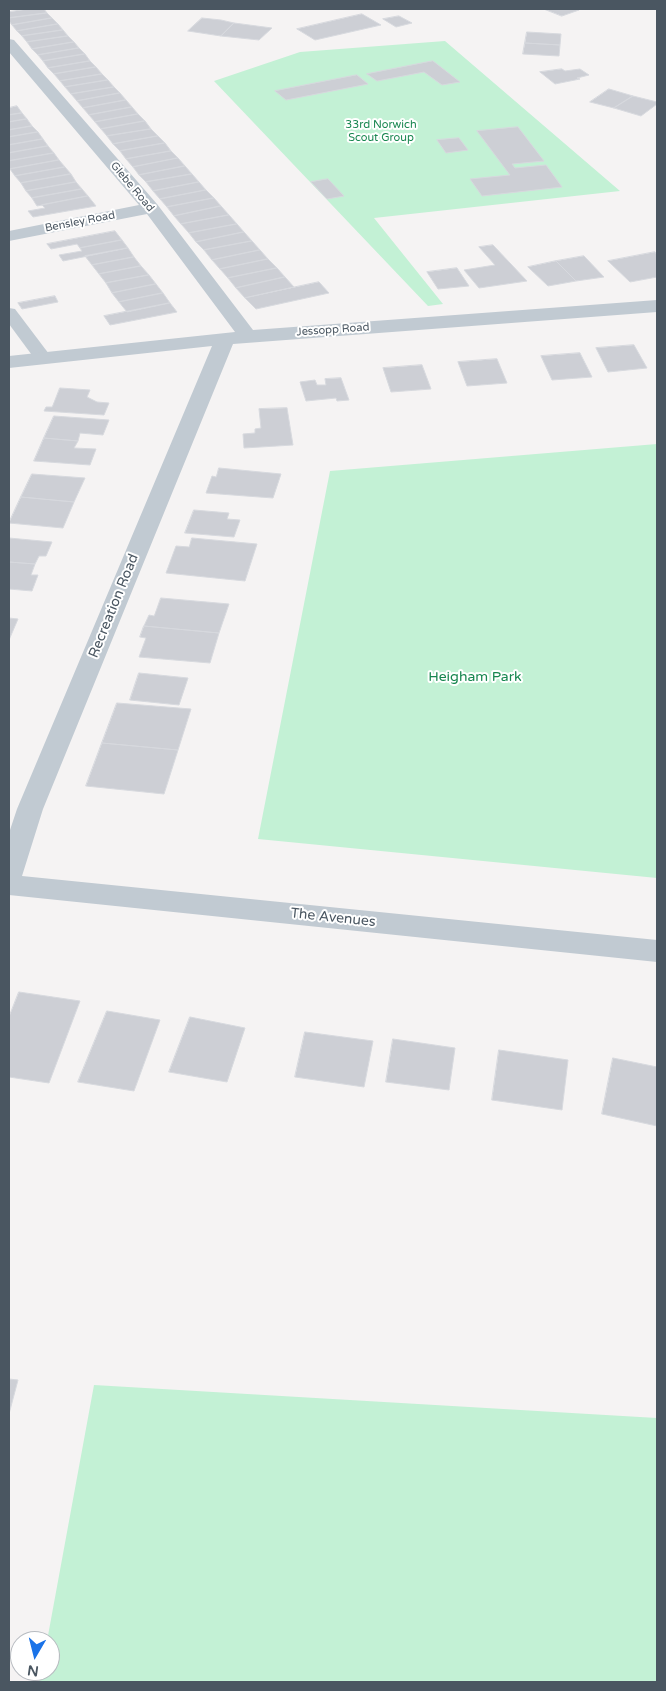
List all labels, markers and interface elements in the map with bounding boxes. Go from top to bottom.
park label: 33rd Norwich Scout Group [345,118,417,144]
street label: Glebe Road [107,159,157,215]
street label: Bensley Road [44,209,116,235]
street label: Jessopp Road [296,321,370,339]
street label: Recreation Road [85,551,143,661]
park label: Heigham Park [428,669,522,685]
street label: The Avenues [290,905,376,931]
north arrow [10,1631,60,1681]
text: N [26,1661,40,1680]

